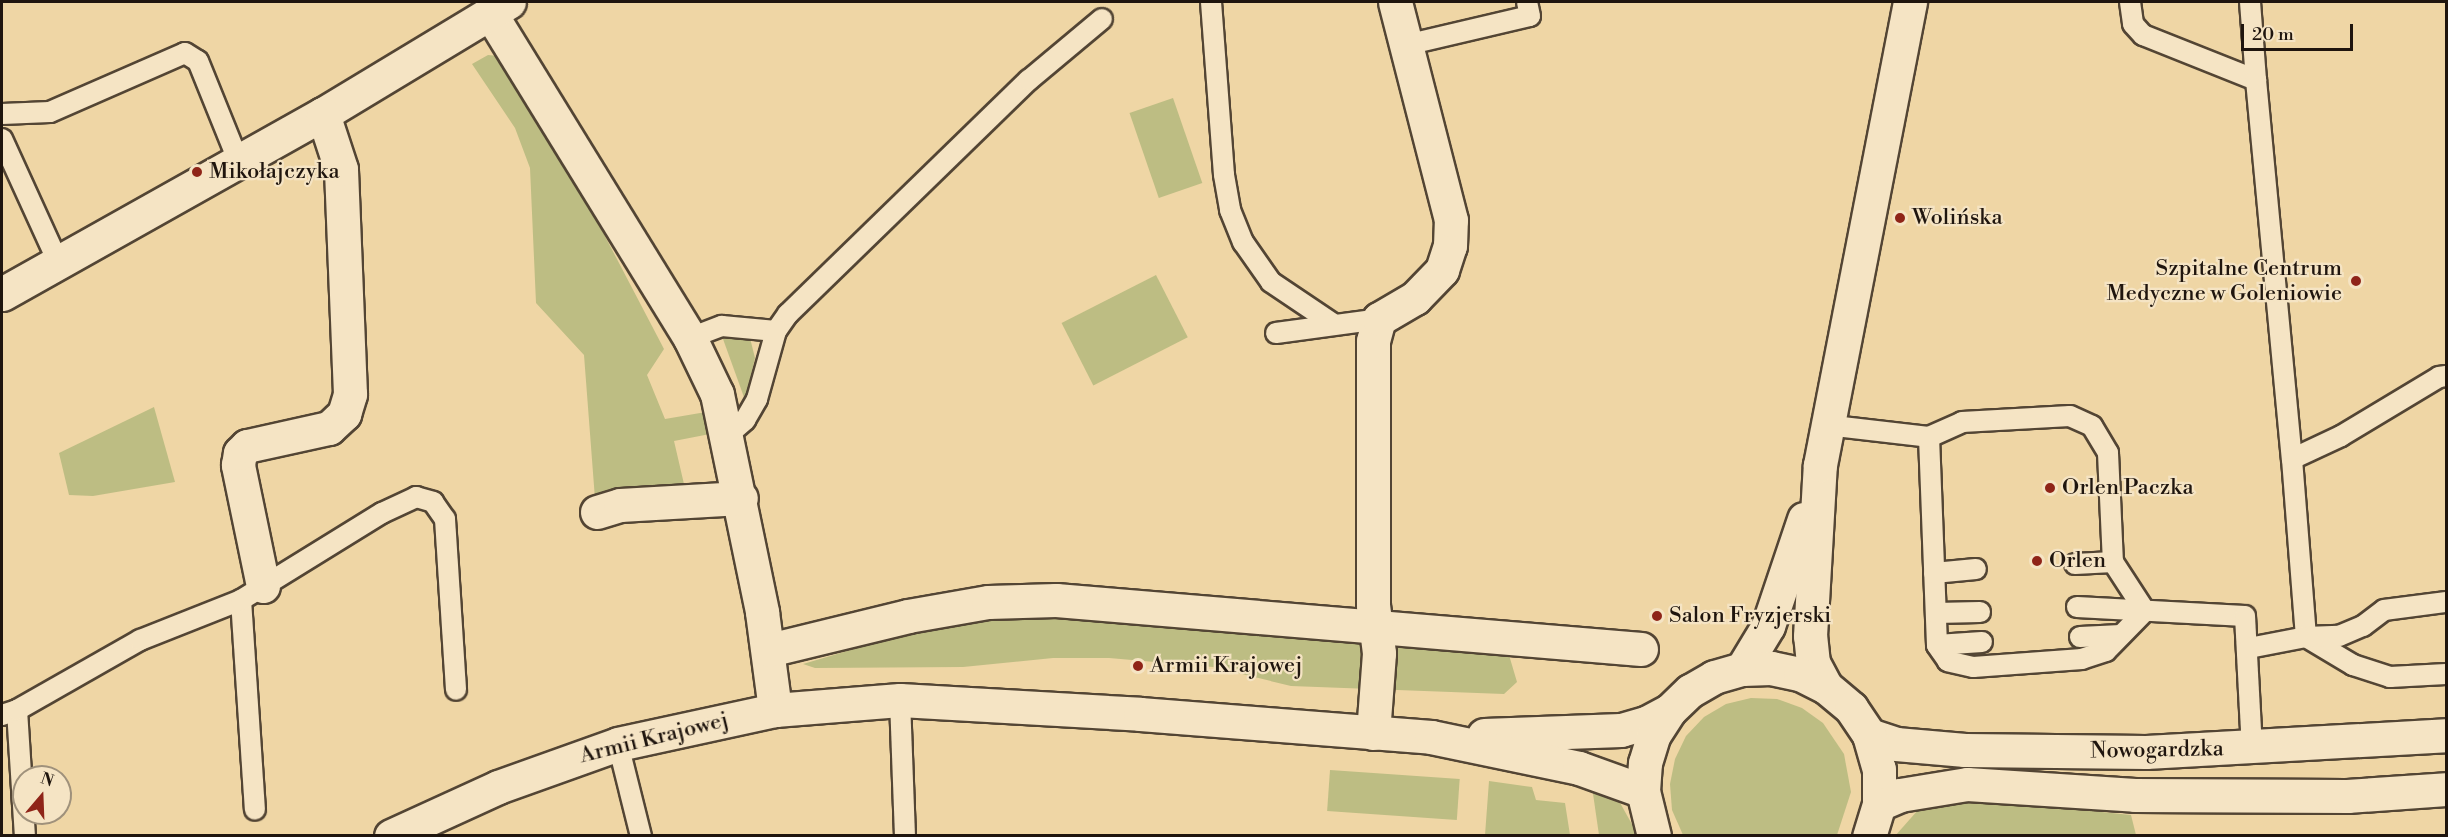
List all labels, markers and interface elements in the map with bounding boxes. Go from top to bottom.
scale bar [2244,12,2356,50]
text: 20 m [2252,23,2294,46]
place label: Mikołajczyka [209,159,340,185]
marker: Mikołajczyka [190,165,204,179]
place label: Wolińska [1912,205,2003,231]
marker: Wolińska [1893,211,1907,225]
place label: Szpitalne Centrum Medyczne w Goleniowie [2106,255,2342,306]
marker: Szpitalne Centrum Medyczne w Goleniowie [2347,272,2365,290]
place label: Orlen Paczka [2062,475,2194,501]
marker: Orlen Paczka [2043,481,2057,495]
place label: Orlen [2049,548,2106,574]
marker: Orlen [2030,554,2044,568]
place label: Salon Fryzjerski [1669,603,1831,629]
marker: Salon Fryzjerski [1650,609,1664,623]
place label: Armii Krajowej [1150,653,1302,679]
marker: Armii Krajowej [1131,659,1145,673]
street label: Armii Krajowej [577,707,731,769]
street label: Nowogardzka [2090,736,2224,764]
north arrow [12,765,72,825]
text: N [38,768,56,791]

